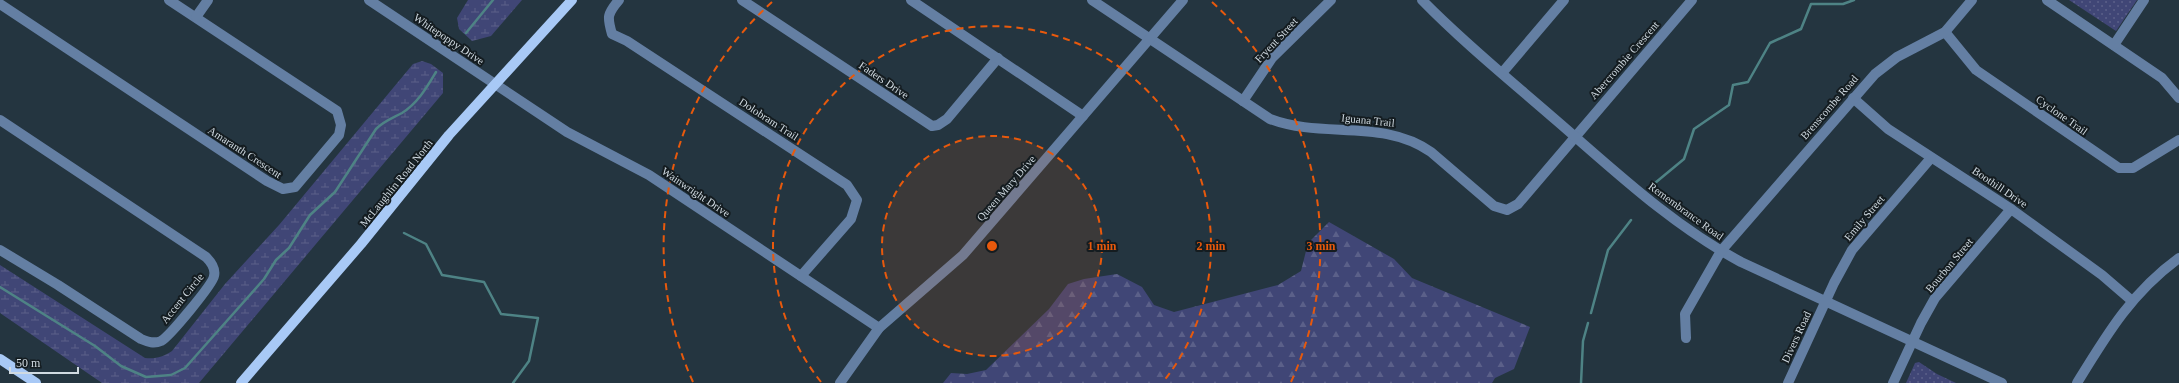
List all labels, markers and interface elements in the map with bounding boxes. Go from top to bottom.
street label: Whitepoppy Drive [412,11,487,67]
street label: Fryent Street [1252,15,1300,65]
street label: Abercrombie Crescent [1587,19,1661,101]
street label: Faders Drive [857,59,911,101]
street label: Brenscombe Road [1798,72,1860,141]
street label: Cyclone Trail [2034,93,2090,137]
street label: Dolobram Trail [737,95,801,143]
street label: Iguana Trail [1341,111,1395,129]
street label: Amaranth Crescent [206,124,284,180]
street label: McLaughlin Road North [357,137,435,229]
street label: Queen Mary Drive [974,153,1038,223]
street label: Boothill Drive [1970,164,2030,210]
street label: Wainwright Drive [660,165,732,219]
street label: Remembrance Road [1646,180,1726,242]
street label: Emily Street [1842,193,1886,243]
street label: Bourbon Street [1923,236,1975,294]
centre of rings [985,239,999,253]
text: 1 min [1087,239,1117,253]
text: 2 min [1196,239,1226,253]
text: 3 min [1306,239,1336,253]
street label: Accent Circle [158,271,206,325]
street label: Divers Road [1779,309,1813,365]
scale bar [10,349,78,375]
text: 50 m [16,356,41,370]

